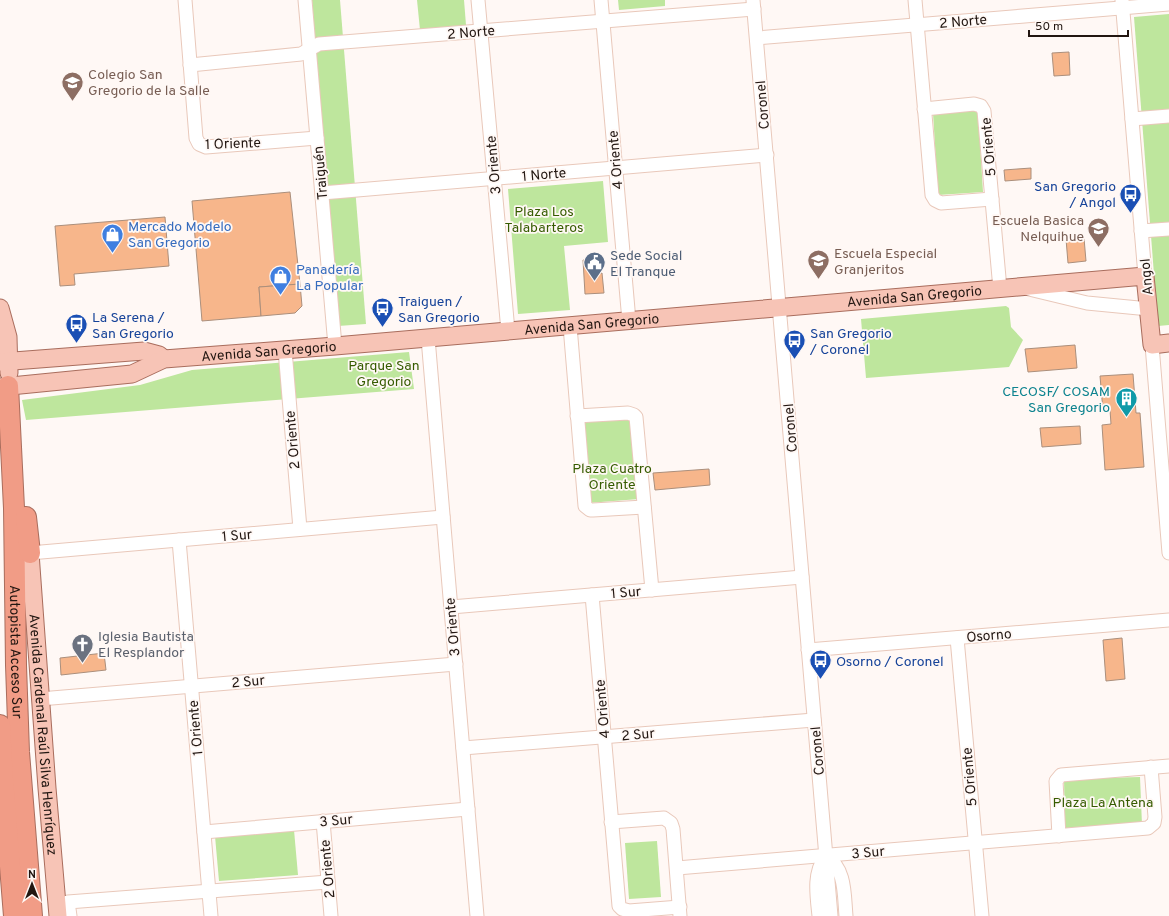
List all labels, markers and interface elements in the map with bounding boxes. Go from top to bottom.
street label: 2 Norte [939,12,988,33]
scale bar [1029,12,1128,38]
text: 50 m [1035,19,1063,35]
street label: 2 Norte [447,23,496,44]
place label: Colegio San Gregorio de la Salle [88,67,210,100]
school or university icon: Colegio San Gregorio de la Salle [59,69,85,102]
street label: Coronel [753,80,774,130]
street label: 5 Oriente [978,117,1001,177]
street label: 4 Oriente [605,130,628,190]
street label: 1 Oriente [205,135,261,154]
street label: 3 Oriente [483,135,506,195]
street label: Traiguén [311,145,332,201]
street label: 1 Norte [521,165,567,186]
place label: San Gregorio / Angol [1034,179,1116,212]
bus stop icon: San Gregorio / Angol [1118,181,1144,214]
park label: Plaza Los Talabarteros [504,204,584,237]
place label: Escuela Basica Nelquihue [992,213,1084,246]
school or university icon: Escuela Basica Nelquihue [1086,215,1112,248]
place label: Mercado Modelo San Gregorio [128,219,232,252]
shop icon: Mercado Modelo San Gregorio [100,221,126,254]
place label: Escuela Especial Granjeritos [834,246,937,279]
place label: Sede Social El Tranque [610,248,682,281]
school or university icon: Escuela Especial Granjeritos [805,248,831,281]
public building icon: Sede Social El Tranque [581,250,607,283]
street label: Angol [1137,258,1158,296]
place label: Panadería La Popular [296,262,364,295]
shop icon: Panadería La Popular [267,264,293,297]
street label: Avenida San Gregorio [846,283,983,312]
place label: Traiguen / San Gregorio [398,294,480,327]
bus stop icon: Traiguen / San Gregorio [369,296,395,329]
place label: La Serena / San Gregorio [92,310,174,343]
street label: Avenida San Gregorio [523,311,660,340]
bus stop icon: La Serena / San Gregorio [64,312,90,345]
place label: San Gregorio / Coronel [809,326,892,359]
bus stop icon: San Gregorio / Coronel [781,328,807,361]
street label: Avenida San Gregorio [201,339,337,366]
park label: Parque San Gregorio [348,358,420,391]
place label: CECOSF/ COSAM San Gregorio [1002,384,1110,417]
building icon: CECOSF/ COSAM San Gregorio [1113,386,1139,419]
street label: Coronel [781,403,802,453]
street label: 2 Oriente [282,410,305,470]
park label: Plaza Cuatro Oriente [572,461,652,494]
street label: 1 Sur [221,527,254,546]
street label: 1 Sur [610,584,643,603]
street label: Autopista Acceso Sur [5,585,25,720]
street label: 3 Oriente [442,597,465,657]
street label: Avenida Cardenal Raúl Silva Henríquez [24,613,60,856]
street label: Osorno [966,626,1013,647]
place label: Iglesia Bautista El Resplandor [98,629,194,662]
church icon: Iglesia Bautista El Resplandor [70,631,96,664]
bus stop icon: Osorno / Coronel [808,648,834,681]
place label: Osorno / Coronel [836,654,944,671]
street label: 2 Sur [231,673,266,692]
street label: 4 Oriente [592,679,615,739]
street label: 1 Oriente [186,699,207,756]
street label: 2 Sur [621,726,656,745]
street label: Coronel [808,726,829,776]
street label: 5 Oriente [959,747,982,807]
park label: Plaza La Antena [1053,795,1153,812]
street label: 3 Sur [319,812,354,831]
street label: 2 Oriente [317,839,340,899]
street label: 3 Sur [851,844,886,863]
north arrow [12,864,52,904]
text: N [28,868,36,882]

